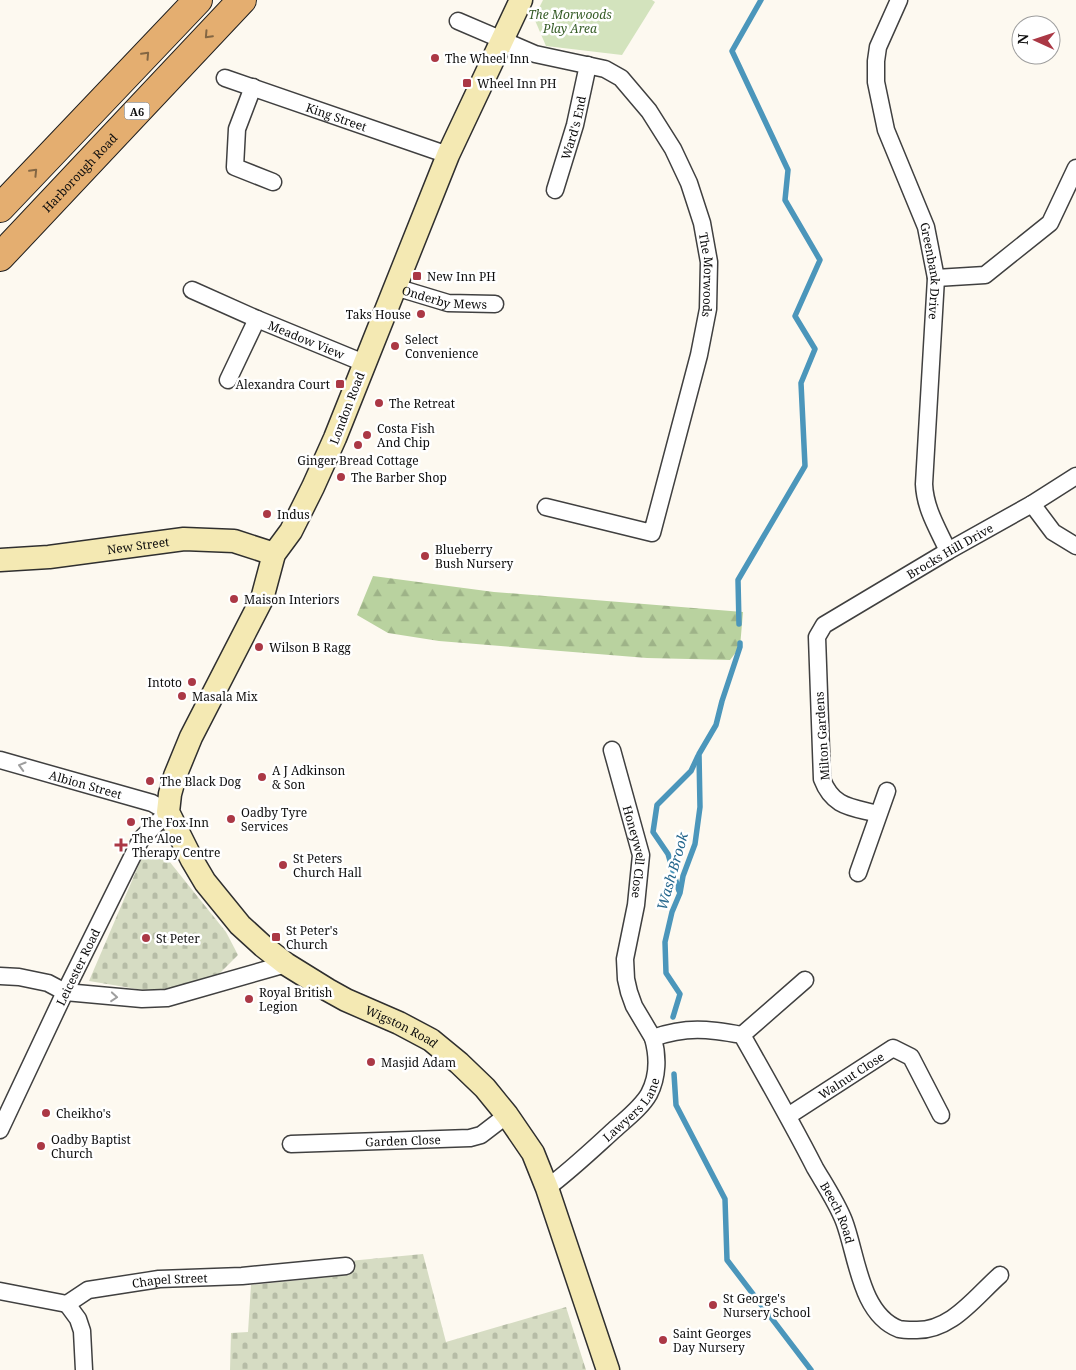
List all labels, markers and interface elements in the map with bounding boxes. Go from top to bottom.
park label: The Morwoods Play Area [528,6,612,37]
north arrow [1011,15,1061,65]
one-way arrow [205,29,214,38]
text: N [1013,33,1032,45]
place label: The Wheel Inn [445,50,530,67]
one-way arrow [140,52,149,61]
marker: The Wheel Inn [429,52,441,64]
place label: Wheel Inn PH [477,75,557,92]
marker: Wheel Inn PH [461,77,473,89]
street label: Ward's End [556,94,590,162]
street label: King Street [304,98,369,135]
road number: A6 [124,102,150,120]
street label: Harborough Road [38,129,121,216]
one-way arrow [28,169,37,178]
street label: Greenbank Drive [916,219,944,320]
street label: The Morwoods [695,231,718,319]
place label: New Inn PH [427,268,496,285]
marker: New Inn PH [411,270,423,282]
street label: Onderby Mews [400,281,487,312]
place label: Taks House [346,306,411,323]
marker: Taks House [415,308,427,320]
street label: Meadow View [266,316,348,363]
place label: Select Convenience [405,331,478,362]
marker: Select Convenience [389,340,401,352]
street label: London Road [325,369,369,447]
place label: Alexandra Court [236,376,330,393]
marker: Alexandra Court [334,378,346,390]
place label: The Retreat [389,395,455,412]
marker: The Retreat [373,397,385,409]
place label: Costa Fish And Chip [377,420,435,451]
marker: Costa Fish And Chip [361,429,373,441]
marker: Ginger Bread Cottage [352,439,364,451]
place label: Ginger Bread Cottage [297,452,419,469]
place label: The Barber Shop [351,469,447,486]
marker: The Barber Shop [335,471,347,483]
place label: Indus [277,506,310,523]
marker: Indus [261,508,273,520]
street label: Brocks Hill Drive [903,519,996,582]
street label: New Street [106,533,170,558]
place label: Blueberry Bush Nursery [435,541,514,572]
marker: Blueberry Bush Nursery [419,550,431,562]
place label: Maison Interiors [244,591,339,608]
marker: Maison Interiors [228,593,240,605]
place label: Wilson B Ragg [269,639,351,656]
marker: Wilson B Ragg [253,641,265,653]
place label: Intoto [148,674,182,691]
marker: Intoto [186,676,198,688]
place label: Masala Mix [192,688,258,705]
marker: Masala Mix [176,690,188,702]
street label: Milton Gardens [810,691,834,781]
one-way arrow [18,761,27,772]
place label: A J Adkinson & Son [272,762,346,793]
street label: Albion Street [47,766,124,803]
marker: A J Adkinson & Son [256,771,268,783]
place label: The Black Dog [160,773,242,790]
marker: The Black Dog [144,775,156,787]
street label: Honeywell Close [619,803,650,899]
place label: Oadby Tyre Services [241,804,307,835]
marker: Oadby Tyre Services [225,813,237,825]
place label: The Fox Inn [141,814,209,831]
marker: The Fox Inn [125,816,137,828]
water label: Wash Brook [652,829,692,912]
place label: The Aloe Therapy Centre [132,830,220,861]
marker: The Aloe Therapy Centre [114,838,128,852]
place label: St Peters Church Hall [293,850,362,881]
marker: St Peters Church Hall [277,859,289,871]
place label: St Peter's Church [286,922,338,953]
street label: Leicester Road [52,925,104,1008]
place label: St Peter [156,930,200,947]
marker: St Peter's Church [270,931,282,943]
marker: St Peter [140,932,152,944]
place label: Royal British Legion [259,984,333,1015]
one-way arrow [110,991,118,1002]
marker: Royal British Legion [243,993,255,1005]
street label: Wigston Road [363,1001,443,1052]
street label: Walnut Close [815,1048,887,1103]
place label: Masjid Adam [381,1054,456,1071]
marker: Masjid Adam [365,1056,377,1068]
street label: Lawyers Lane [599,1076,663,1145]
place label: Cheikho's [56,1105,111,1122]
marker: Cheikho's [40,1107,52,1119]
street label: Garden Close [365,1130,441,1150]
place label: Oadby Baptist Church [51,1131,131,1162]
marker: Oadby Baptist Church [35,1140,47,1152]
street label: Beech Road [817,1178,859,1246]
street label: Chapel Street [131,1269,208,1292]
place label: St George's Nursery School [723,1290,811,1321]
marker: St George's Nursery School [707,1299,719,1311]
place label: Saint Georges Day Nursery [673,1325,751,1356]
marker: Saint Georges Day Nursery [657,1334,669,1346]

